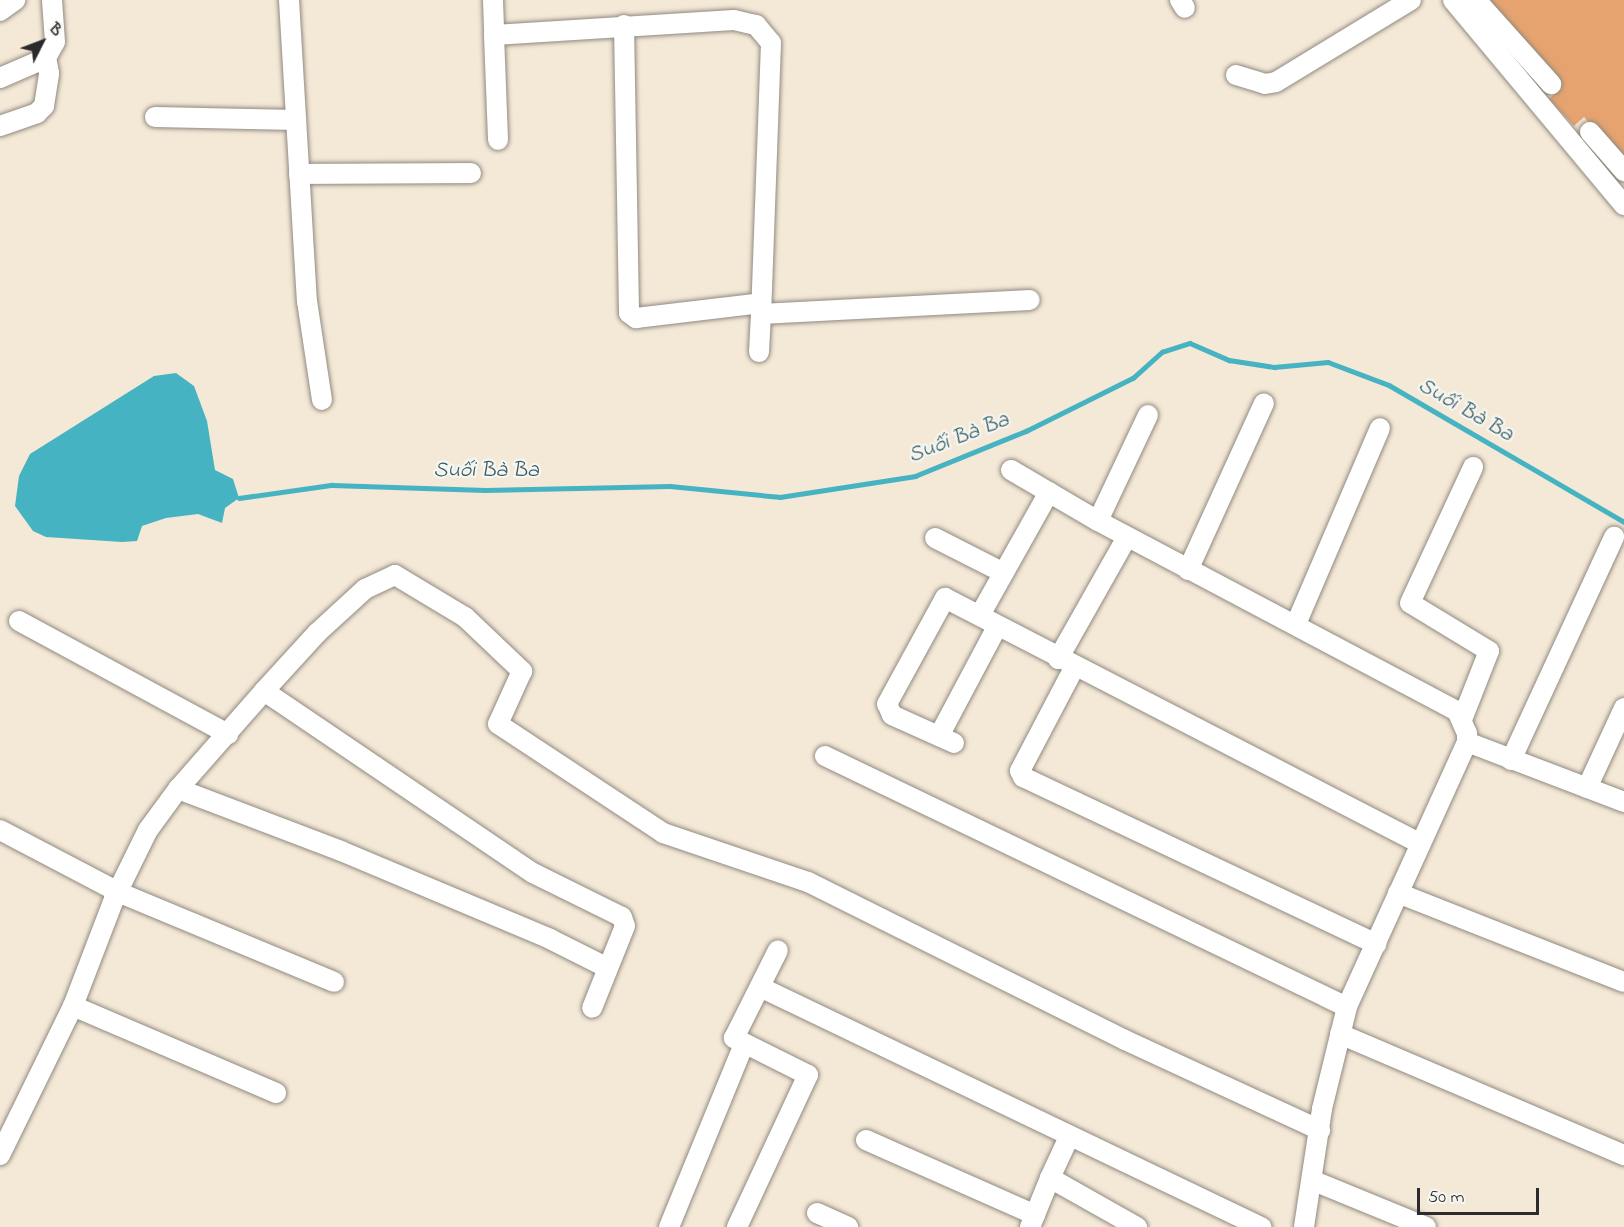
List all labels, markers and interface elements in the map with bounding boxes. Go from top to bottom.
north arrow [12,12,72,72]
text: B [43,18,68,42]
water label: Suối Bà Ba [1413,373,1517,449]
water label: Suối Bà Ba [905,408,1013,470]
water label: Suối Bà Ba [433,459,539,485]
scale bar [1420,1176,1542,1214]
text: 50 m [1428,1185,1465,1211]

